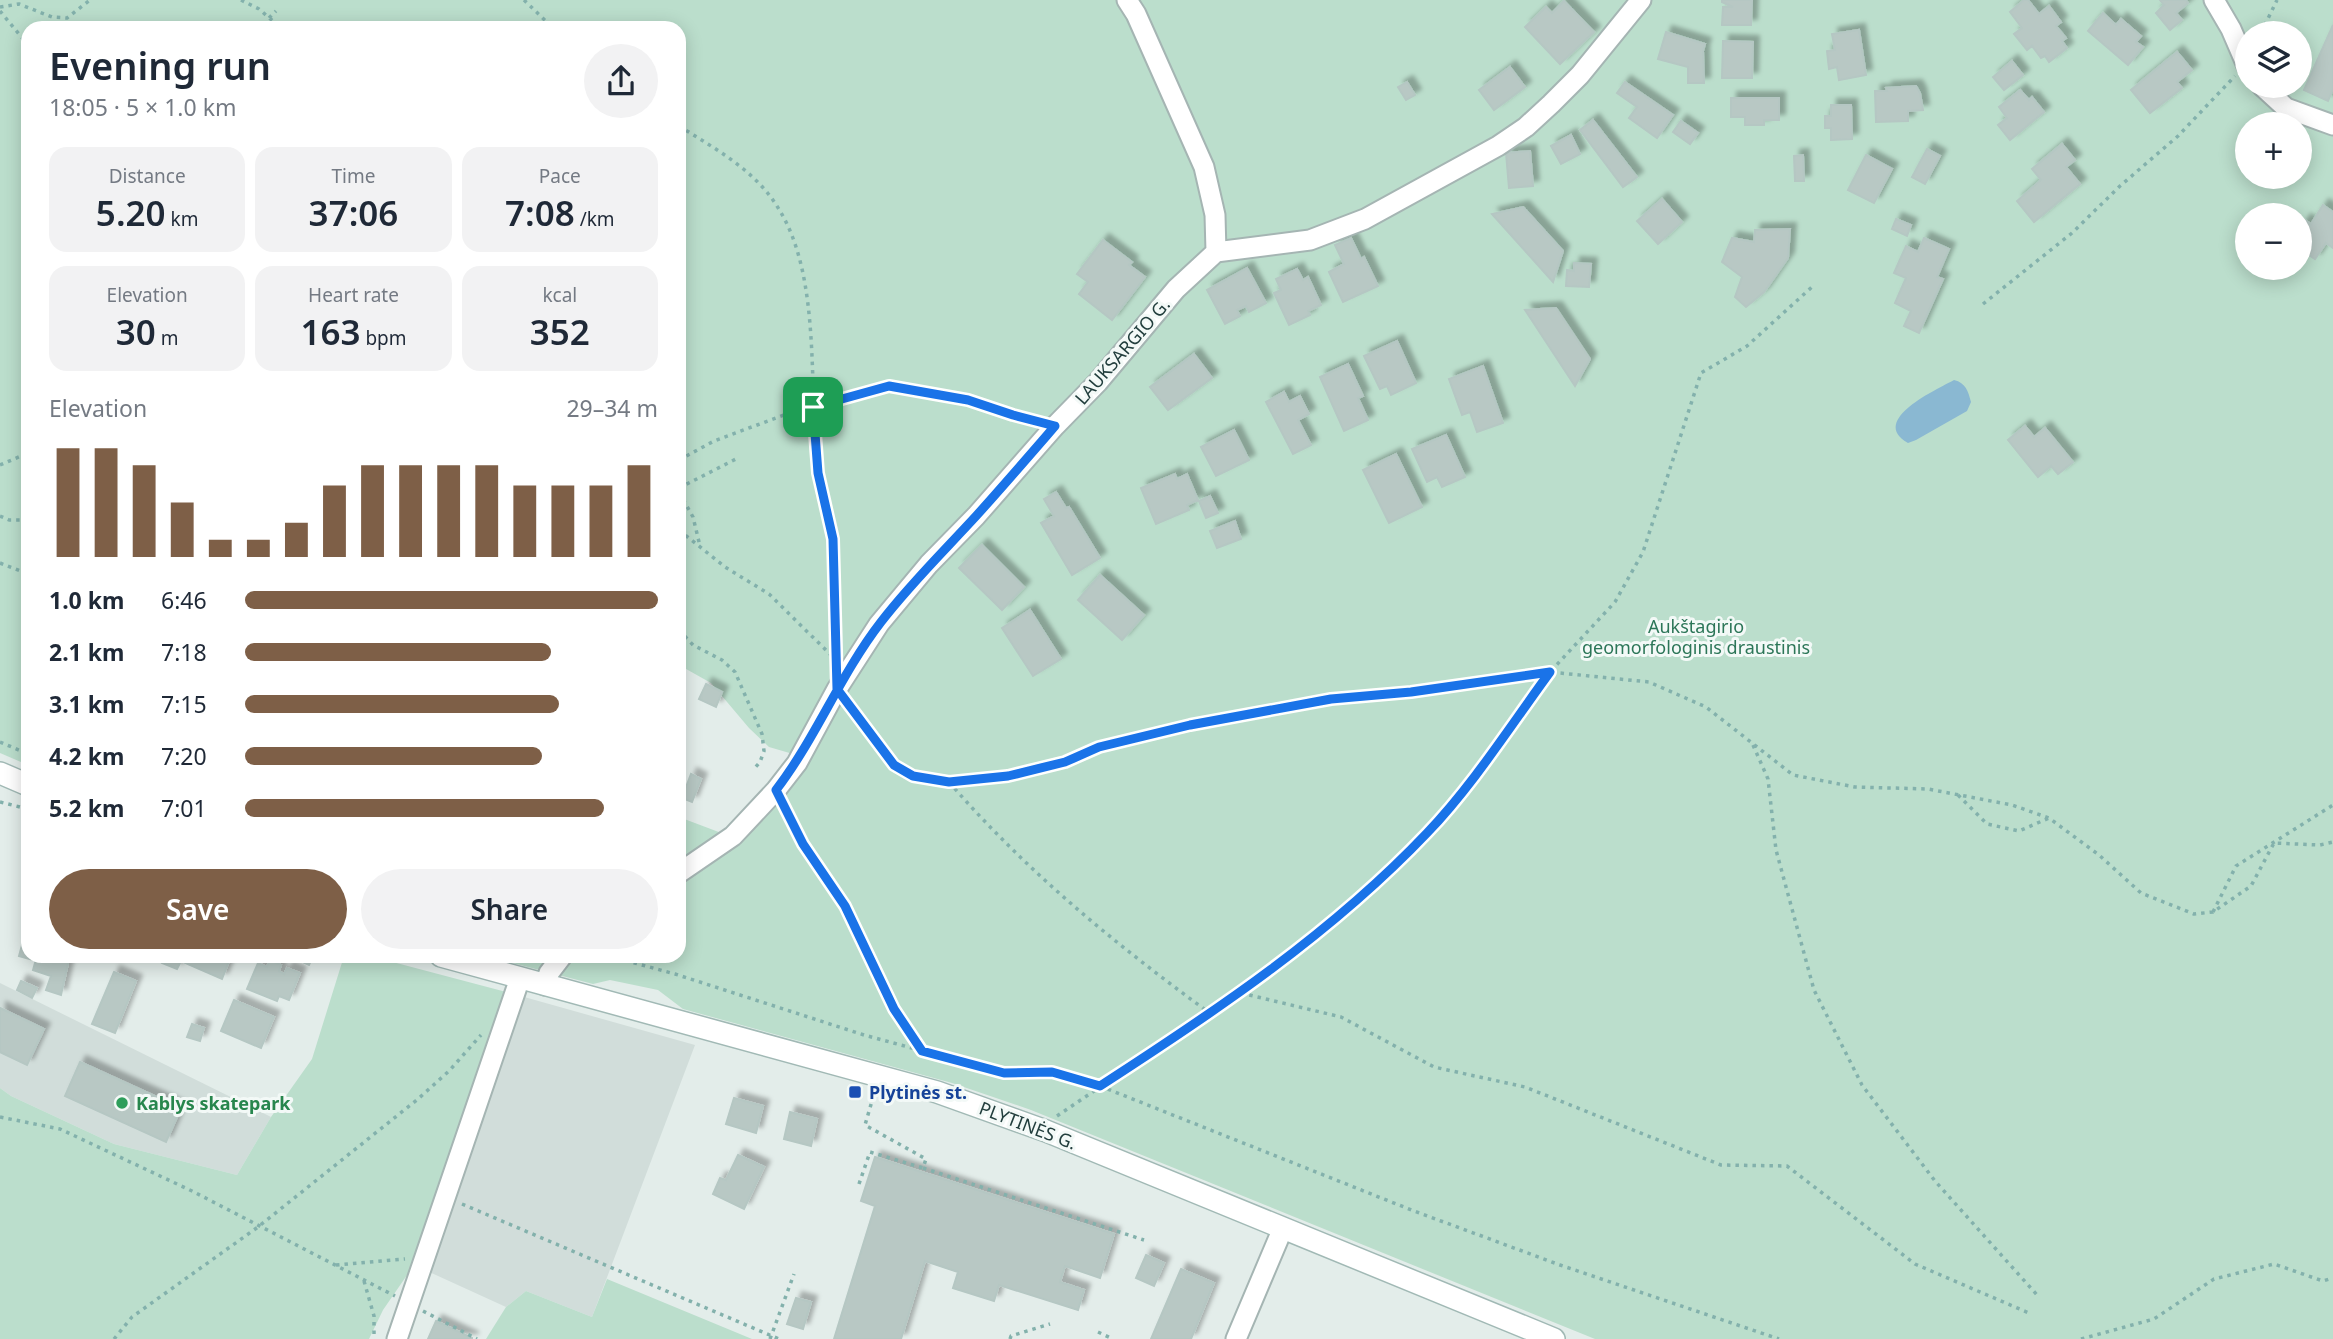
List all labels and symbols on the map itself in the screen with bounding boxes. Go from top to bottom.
street label: LAUKSARGIO G. [1069,293,1175,409]
pin [783,377,843,437]
park label: Aukštagirio geomorfologinis draustinis [1582,614,1810,659]
place label: Plytinės st. [869,1080,967,1104]
marker: Plytinės st. [847,1084,863,1100]
place label: Kablys skatepark [136,1091,291,1115]
marker: Kablys skatepark [114,1095,130,1111]
street label: PLYTINĖS G. [976,1095,1080,1155]

